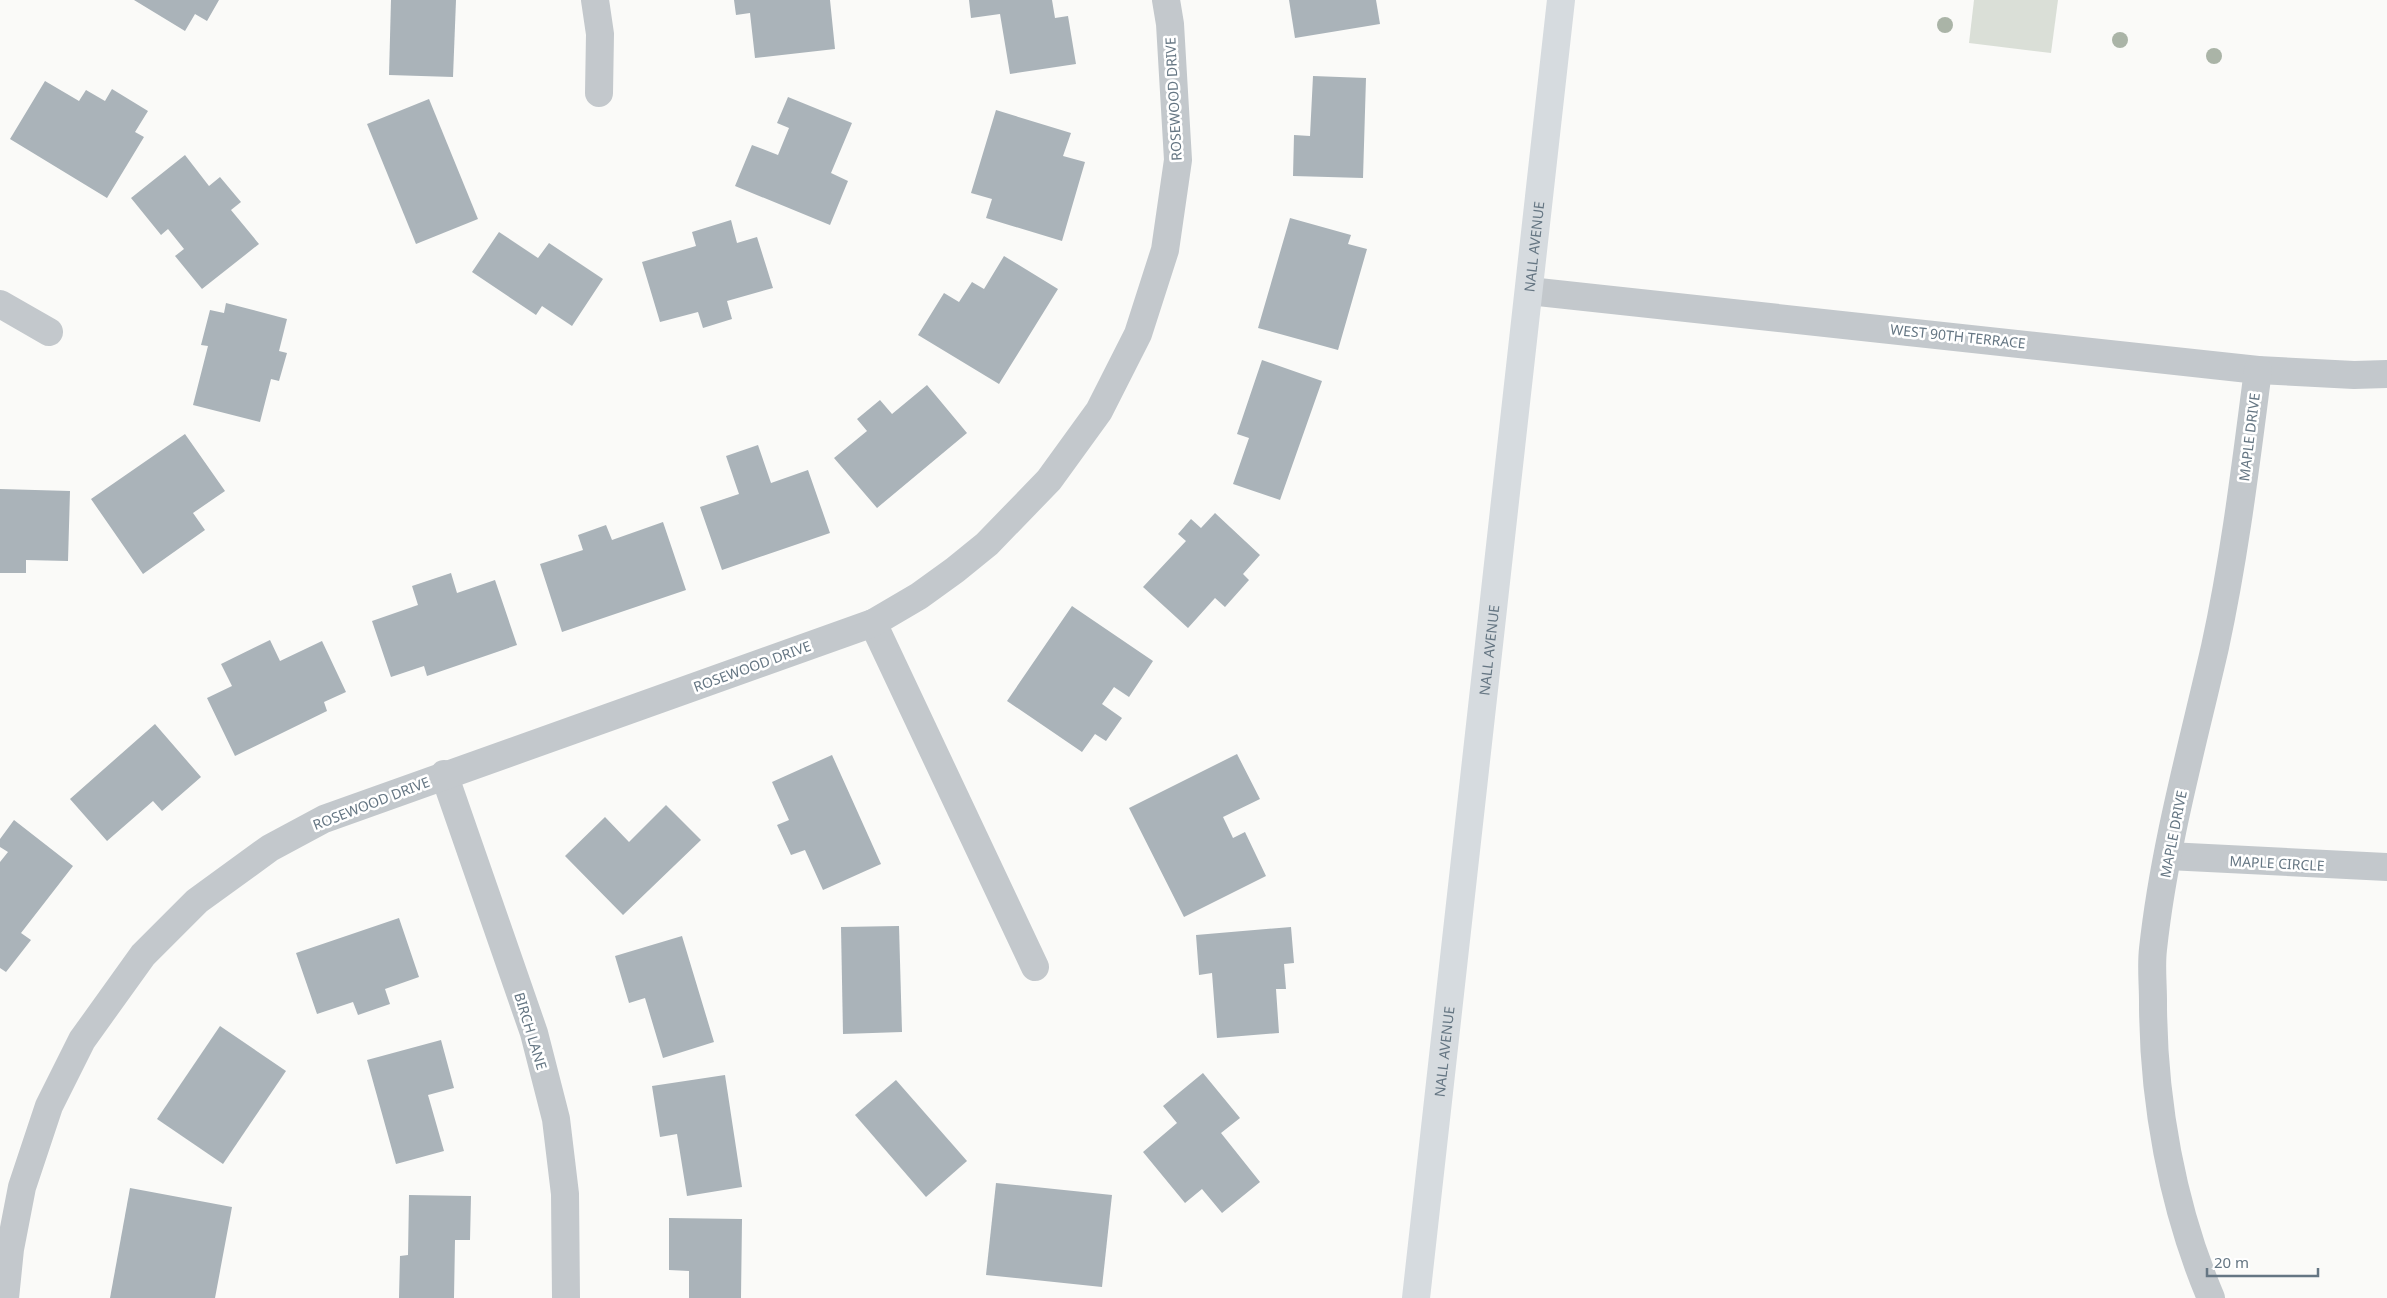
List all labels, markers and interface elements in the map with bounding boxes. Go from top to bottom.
street label: ROSEWOOD DRIVE [1160,37,1186,161]
street label: NALL AVENUE [1519,200,1548,293]
street label: WEST 90TH TERRACE [1889,319,2027,353]
street label: MAPLE DRIVE [2234,392,2264,482]
street label: NALL AVENUE [1474,604,1503,696]
street label: ROSEWOOD DRIVE [691,636,813,696]
street label: ROSEWOOD DRIVE [310,772,432,834]
street label: MAPLE DRIVE [2155,789,2191,879]
street label: MAPLE CIRCLE [2229,851,2325,875]
street label: BIRCH LANE [510,990,552,1072]
street label: NALL AVENUE [1429,1005,1458,1098]
scale bar [2207,1246,2318,1278]
text: 20 m [2214,1252,2249,1272]

